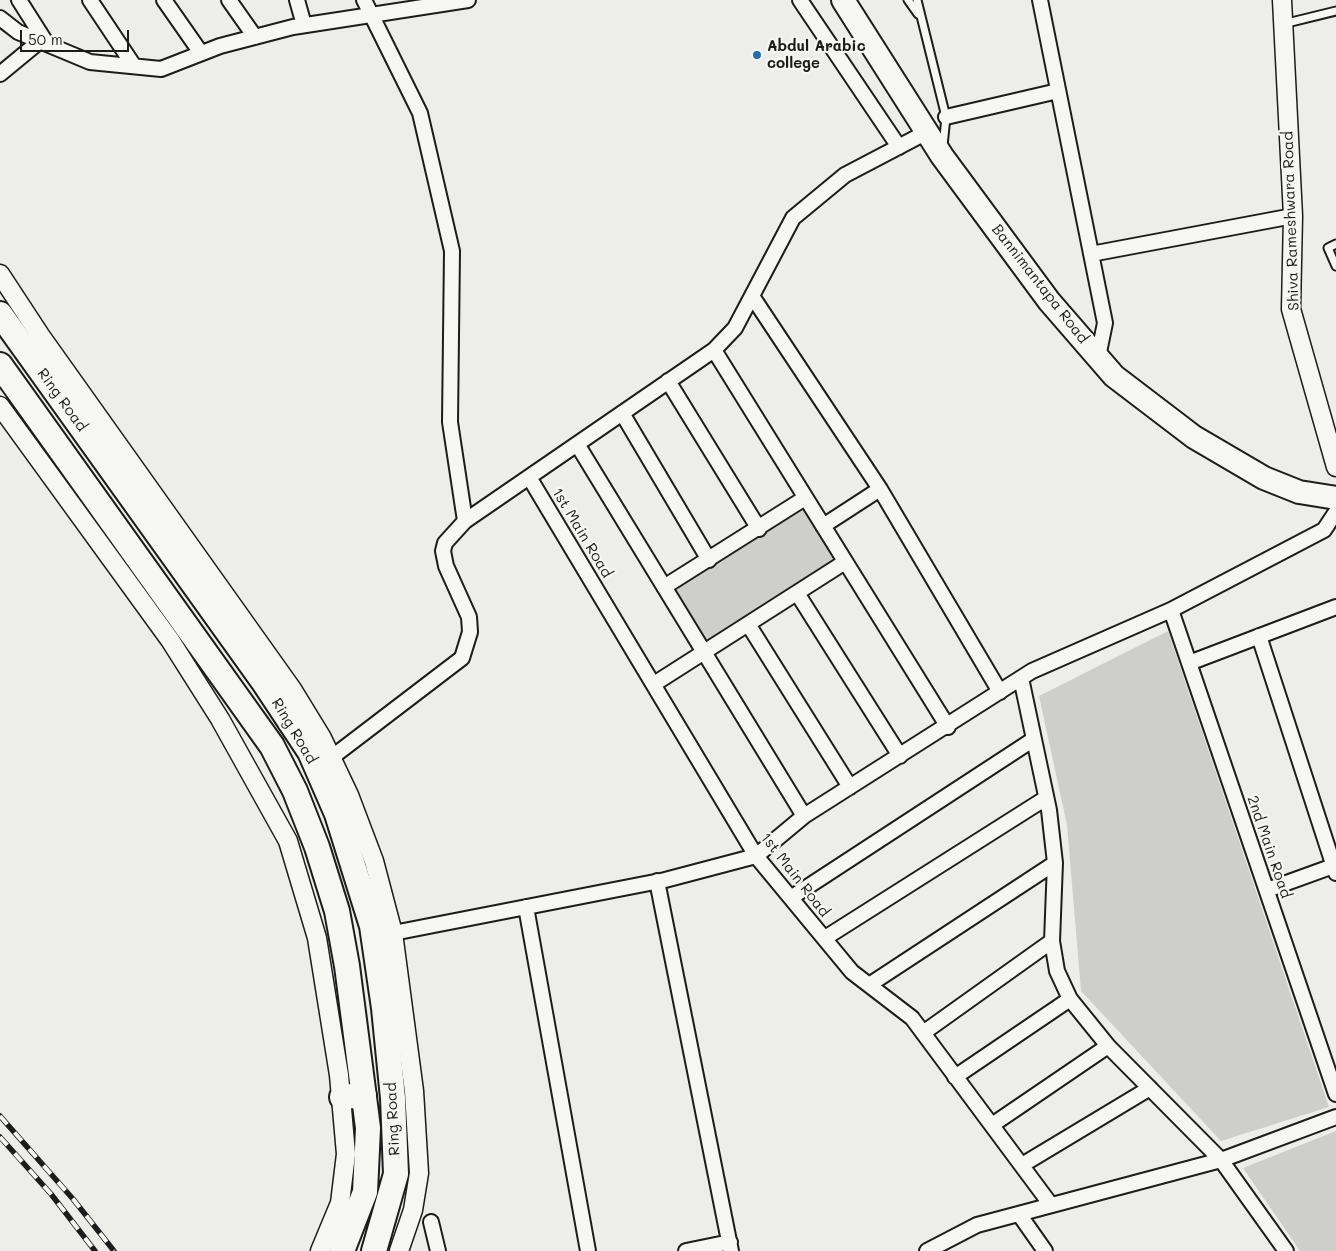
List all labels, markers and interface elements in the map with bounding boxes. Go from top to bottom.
scale bar [22,20,131,52]
text: 50 m [28,29,63,49]
place label: Abdul Arabic college [767,37,866,72]
marker: Abdul Arabic college [751,49,763,61]
street label: Shiva Rameshwara Road [1279,131,1303,311]
street label: Bannimantapa Road [988,221,1092,347]
street label: Ring Road [33,365,91,435]
street label: 1st Main Road [548,485,616,581]
street label: Ring Road [267,695,321,767]
street label: 2nd Main Road [1243,793,1295,901]
street label: 1st Main Road [757,829,833,921]
street label: Ring Road [382,1082,404,1156]

